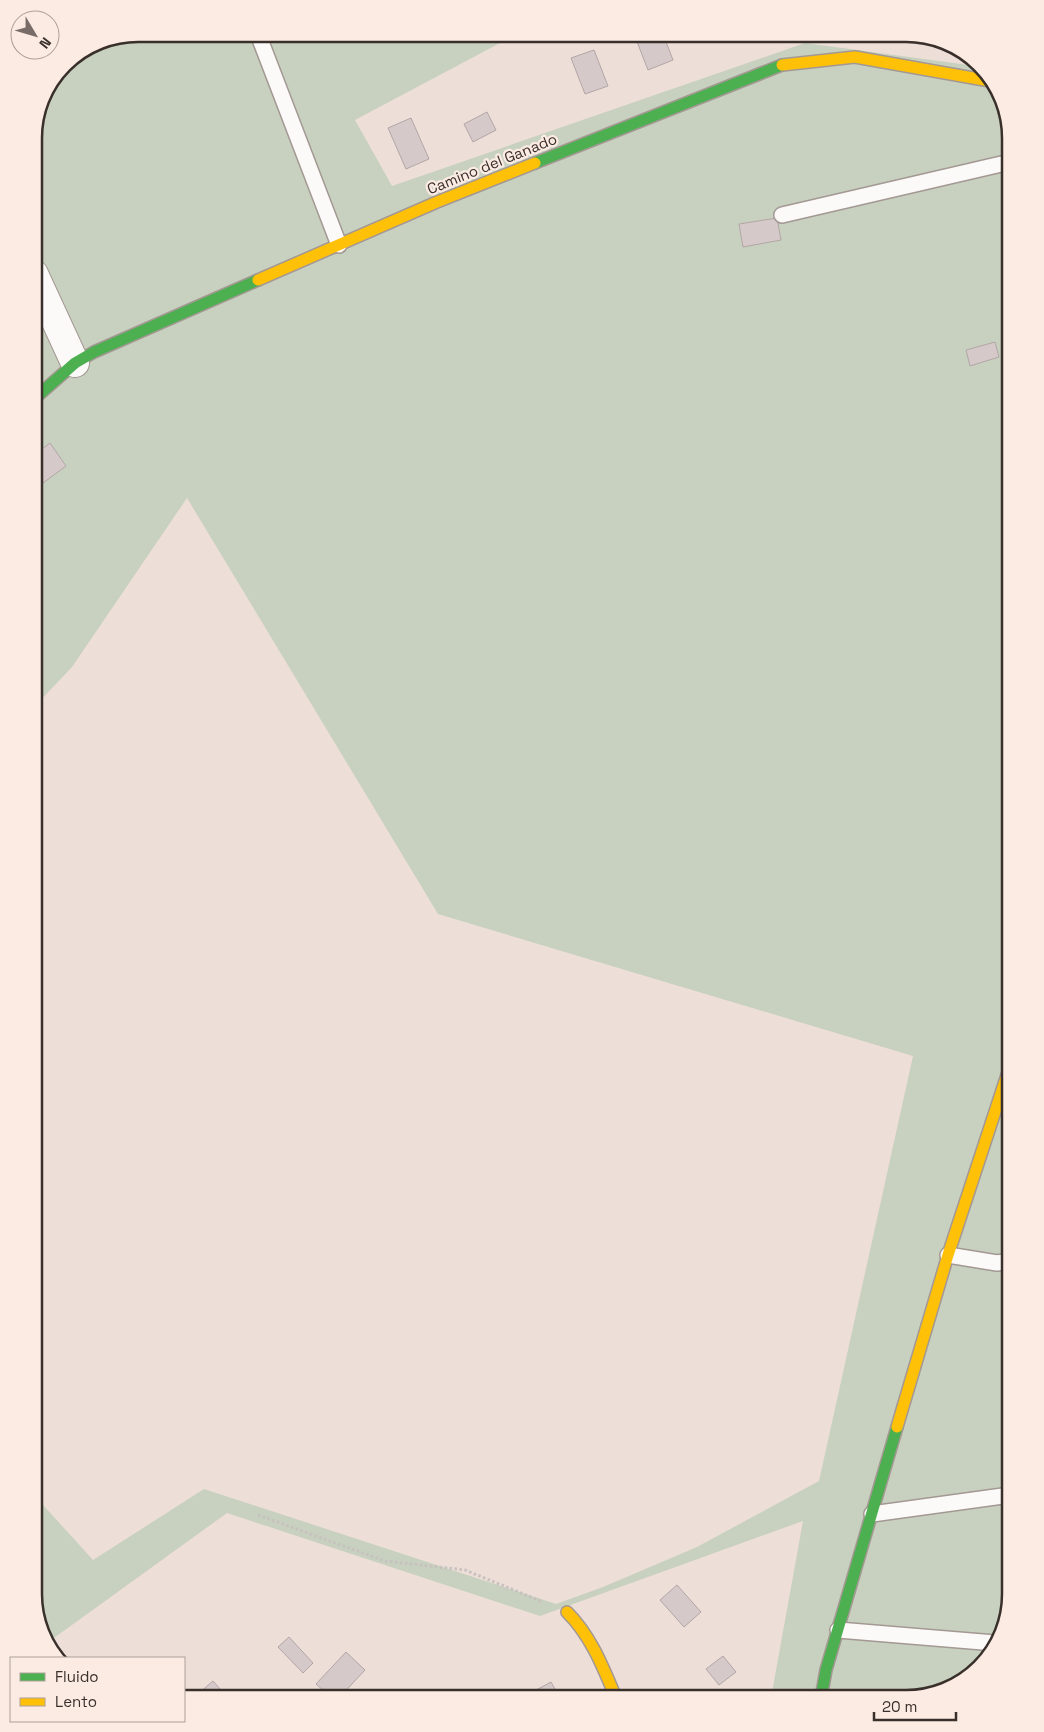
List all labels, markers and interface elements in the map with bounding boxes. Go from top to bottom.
north arrow [10,10,60,60]
text: N [35,34,55,52]
street label: Camino del Ganado [424,129,559,198]
legend [10,1657,185,1722]
text: Fluido [55,1667,99,1686]
scale bar [874,1690,956,1722]
text: Lento [55,1692,97,1711]
text: 20 m [882,1697,917,1716]

